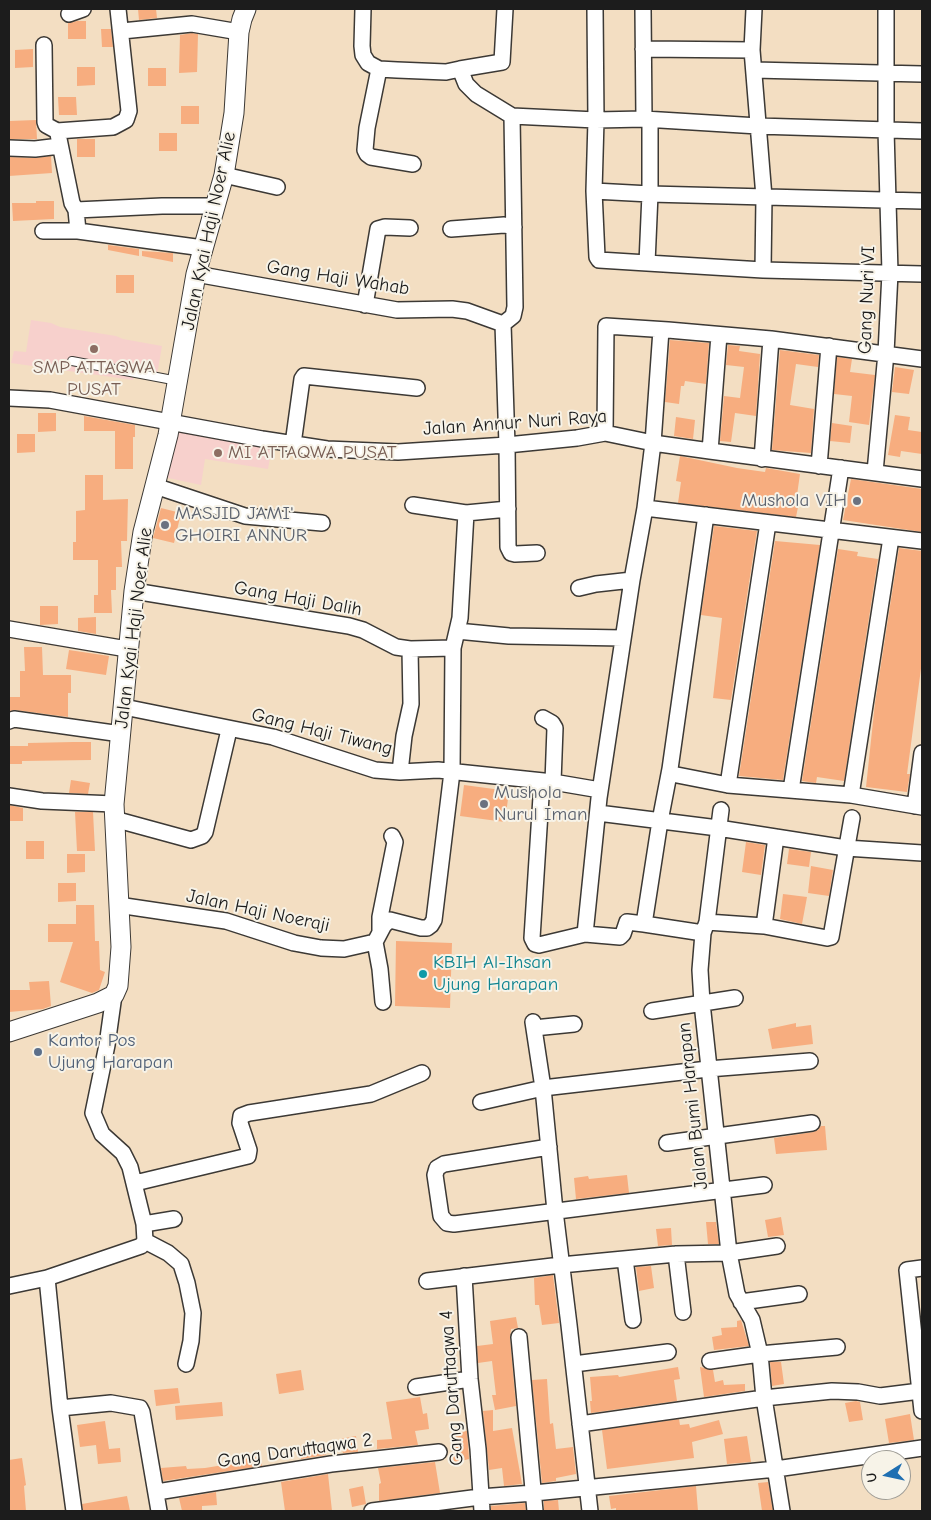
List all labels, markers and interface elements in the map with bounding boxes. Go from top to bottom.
street label: Jalan Kyai Haji Noer Alie [177,130,241,332]
street label: Gang Nuri VI [854,245,880,355]
street label: Gang Haji Wahab [265,255,411,301]
marker: SMP ATTAQWA PUSAT [88,343,100,355]
place label: SMP ATTAQWA PUSAT [33,357,155,401]
street label: Jalan Annur Nuri Raya [422,405,608,441]
place label: MI ATTAQWA PUSAT [228,442,397,464]
marker: MI ATTAQWA PUSAT [212,447,224,459]
place label: Mushola VIH [742,490,847,512]
marker: Mushola VIH [851,495,863,507]
place label: MASJID JAMI' GHOIRI ANNUR [175,503,307,547]
marker: MASJID JAMI' GHOIRI ANNUR [159,519,171,531]
street label: Jalan Kyai Haji Noer Alie [110,526,158,730]
street label: Gang Haji Dalih [232,577,364,621]
street label: Gang Haji Tiwang [249,703,395,761]
place label: Mushola Nurul Iman [494,782,587,826]
marker: Mushola Nurul Iman [478,798,490,810]
street label: Jalan Haji Noeraji [184,885,332,937]
place label: KBIH Al-Ihsan Ujung Harapan [433,952,558,996]
marker: KBIH Al-Ihsan Ujung Harapan [417,968,429,980]
street label: Jalan Bumi Harapan [673,1021,713,1191]
place label: Kantor Pos Ujung Harapan [48,1030,173,1074]
marker: Kantor Pos Ujung Harapan [32,1046,44,1058]
street label: Gang Daruttaqwa 4 [435,1310,469,1466]
street label: Gang Daruttaqwa 2 [216,1429,374,1473]
north arrow [861,1450,911,1500]
text: U [863,1471,881,1484]

